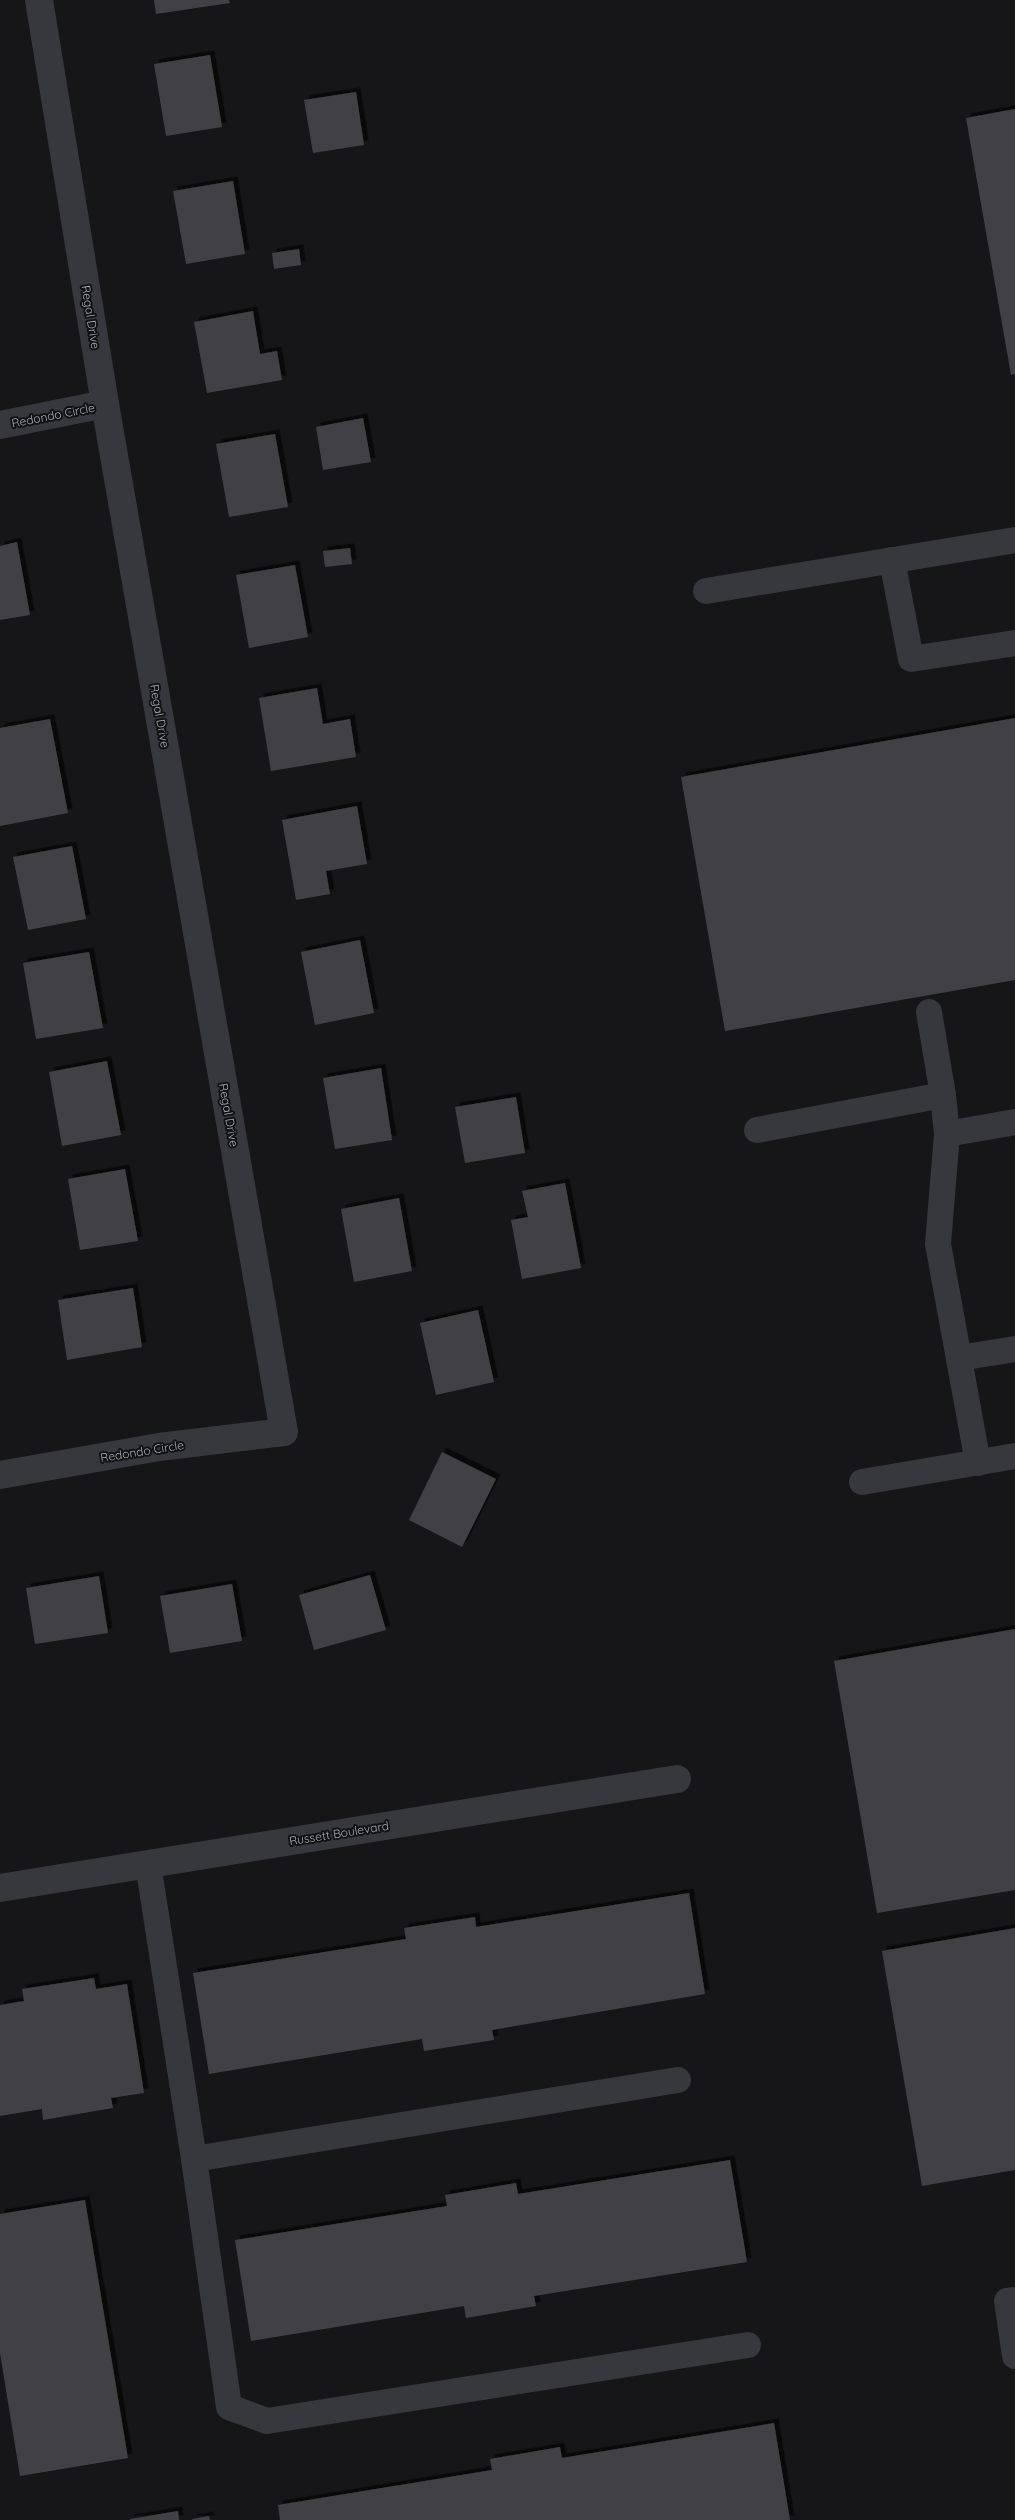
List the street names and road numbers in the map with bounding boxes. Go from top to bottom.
street label: Regal Drive [79,284,103,350]
street label: Redondo Circle [10,400,96,430]
street label: Regal Drive [147,683,173,749]
street label: Regal Drive [216,1082,242,1148]
street label: Redondo Circle [99,1437,185,1465]
street label: Russett Boulevard [288,1818,390,1848]

